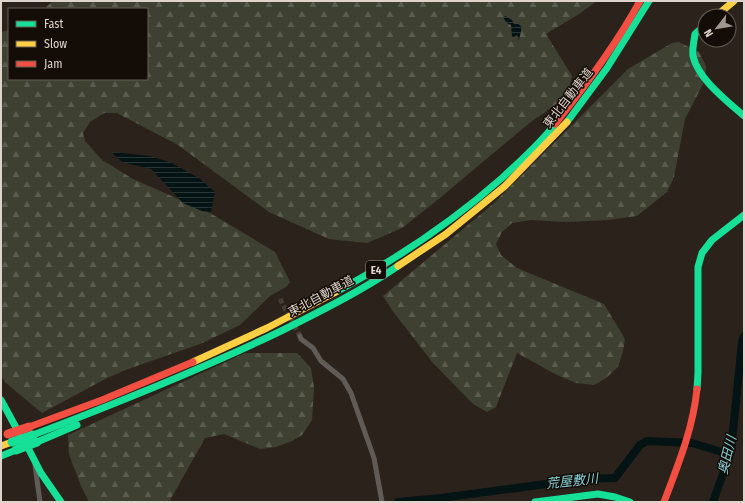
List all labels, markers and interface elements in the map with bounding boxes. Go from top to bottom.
legend [8,8,148,80]
north arrow [697,8,737,48]
text: Fast [44,17,63,31]
text: N [702,27,716,39]
text: Slow [44,37,67,51]
text: Jam [44,57,62,71]
street label: 東北自動車道 [540,65,596,131]
road number: E4 [366,261,386,279]
street label: 東北自動車道 [286,273,356,319]
water label: 奥田川 [715,432,739,476]
water label: 荒屋敷川 [545,471,601,491]

